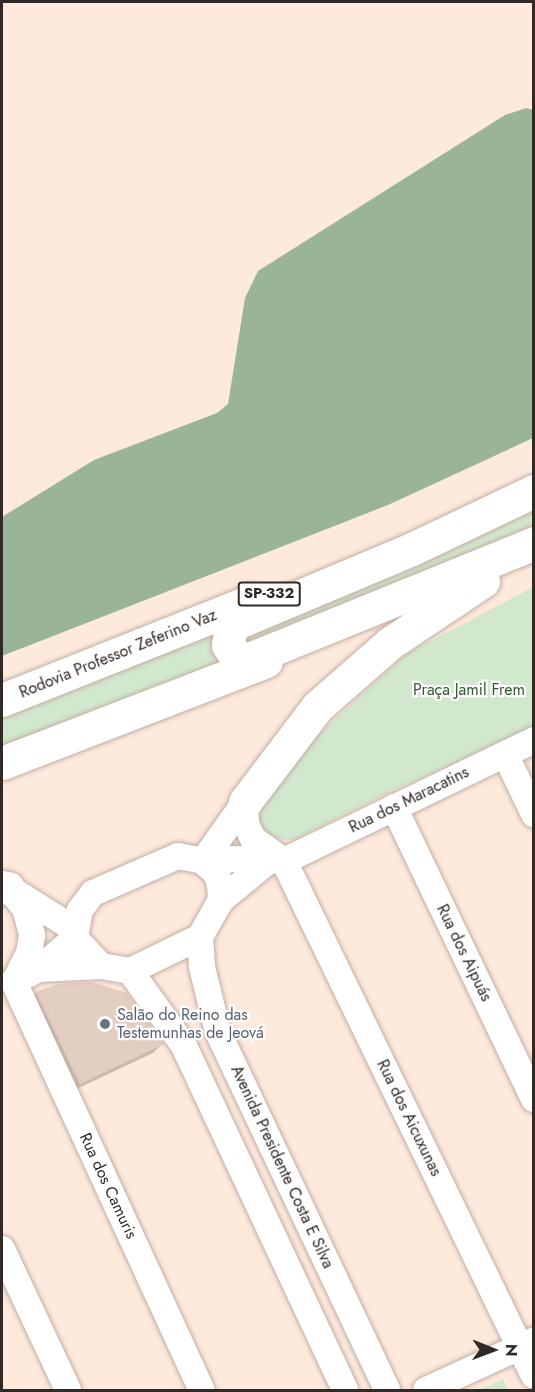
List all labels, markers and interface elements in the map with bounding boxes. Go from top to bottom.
road number: SP-332 [238,582,300,606]
street label: Rodovia Professor Zeferino Vaz [17,606,219,702]
park label: Praça Jamil Frem [413,680,525,700]
street label: Rua dos Maracatins [346,763,472,837]
street label: Rua dos Aipuás [432,901,496,1005]
place label: Salão do Reino das Testemunhas de Jeová [117,1005,264,1043]
marker: Salão do Reino das Testemunhas de Jeová [98,1017,112,1031]
street label: Rua dos Aicuxunas [372,1057,446,1179]
street label: Avenida Presidente Costa E Silva [226,1063,338,1271]
street label: Rua dos Camuris [75,1130,141,1242]
north arrow [463,1320,523,1380]
text: N [500,1344,523,1357]

